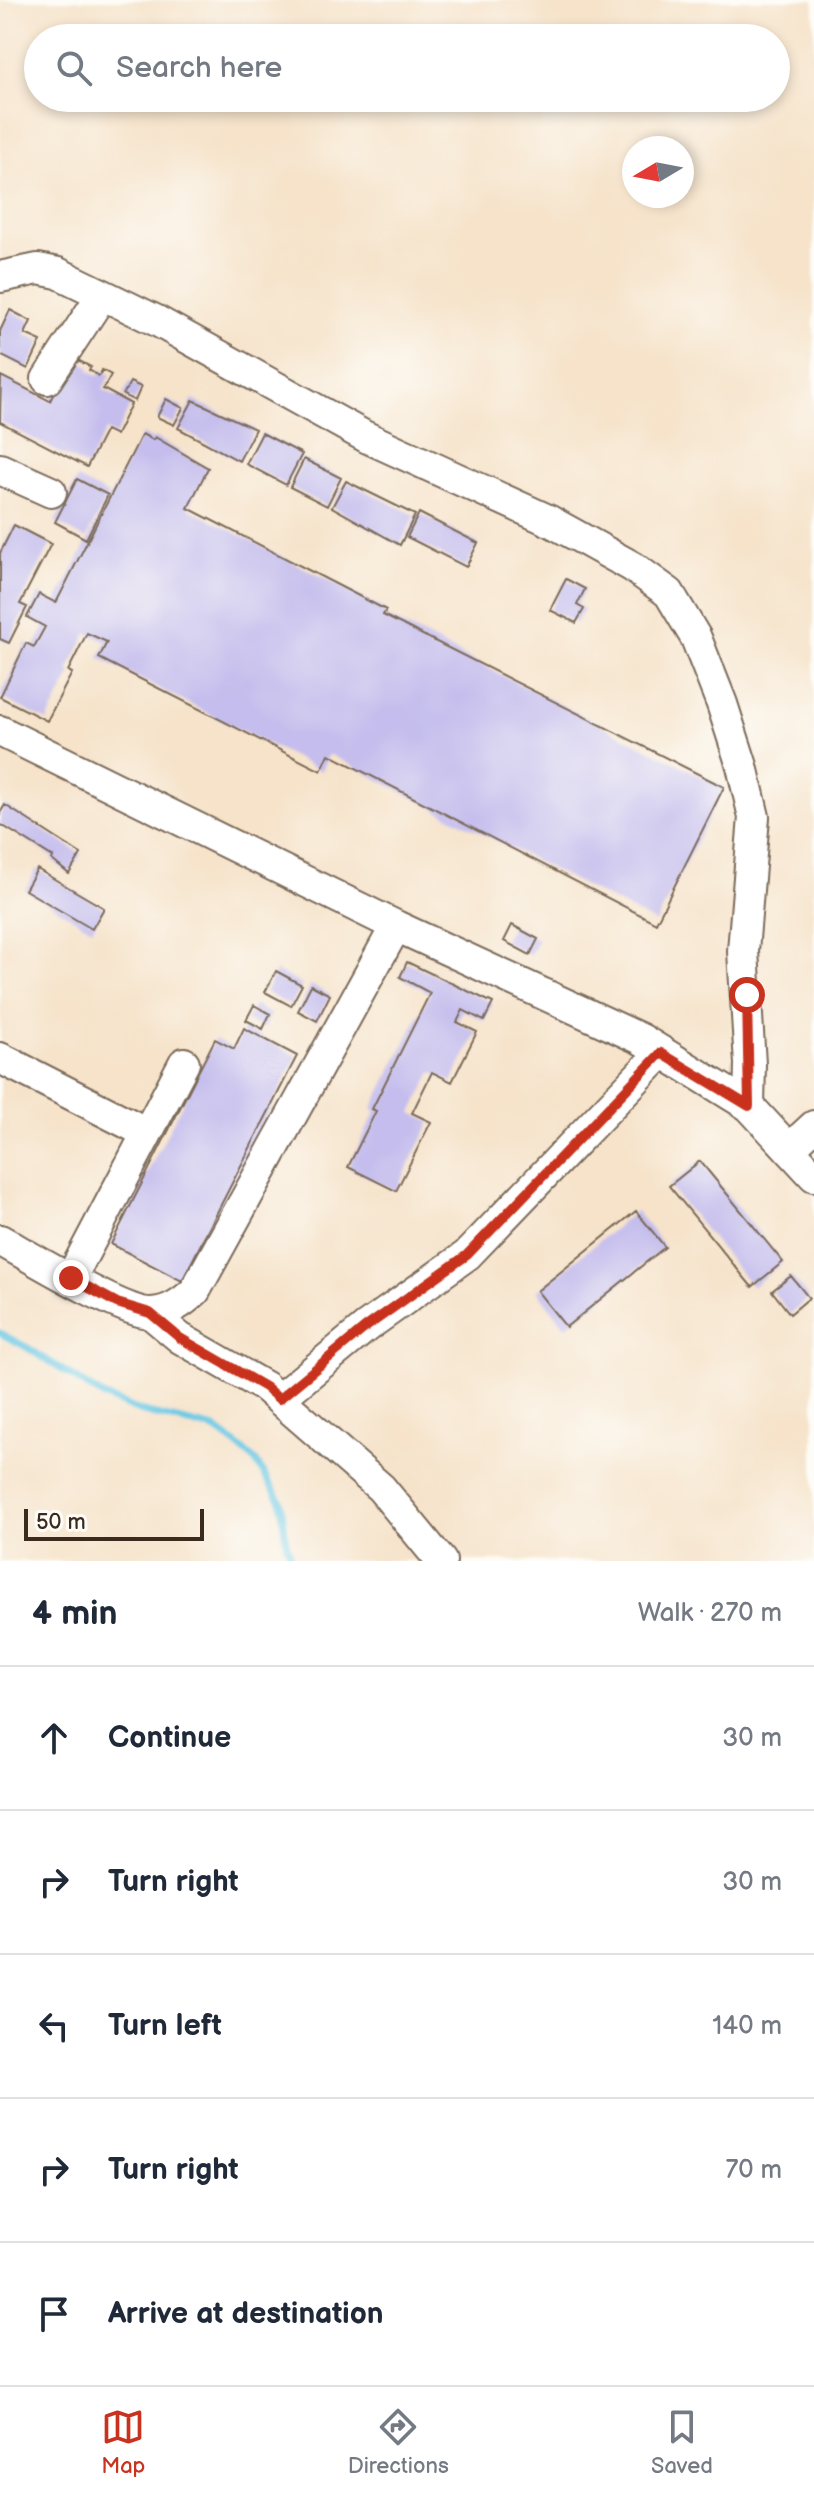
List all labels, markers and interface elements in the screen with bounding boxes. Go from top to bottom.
search box [24,24,790,112]
icon: search [52,46,96,90]
text: Search here [116,50,282,86]
north arrow [622,136,694,208]
route start [729,977,765,1013]
route end [53,1260,89,1296]
scale bar [24,1505,204,1541]
text: 50 m [36,1509,86,1536]
text: 4 min [32,1593,118,1634]
text: Walk · 270 m [638,1598,782,1629]
icon: ahead [32,1716,76,1760]
text: Continue [108,1720,231,1756]
text: 30 m [722,1723,782,1754]
icon: right [32,1860,76,1904]
text: Turn right [108,1864,239,1900]
text: 30 m [722,1867,782,1898]
icon: left [32,2004,76,2048]
text: Turn left [108,2008,222,2044]
text: 140 m [712,2011,782,2042]
icon: right [32,2148,76,2192]
text: Turn right [108,2152,239,2188]
text: 70 m [725,2155,782,2186]
icon: arrive [32,2292,76,2336]
text: Arrive at destination [108,2296,384,2332]
tab: Map [101,2405,145,2480]
tab: Directions [348,2405,449,2480]
tab: Saved [651,2405,713,2480]

